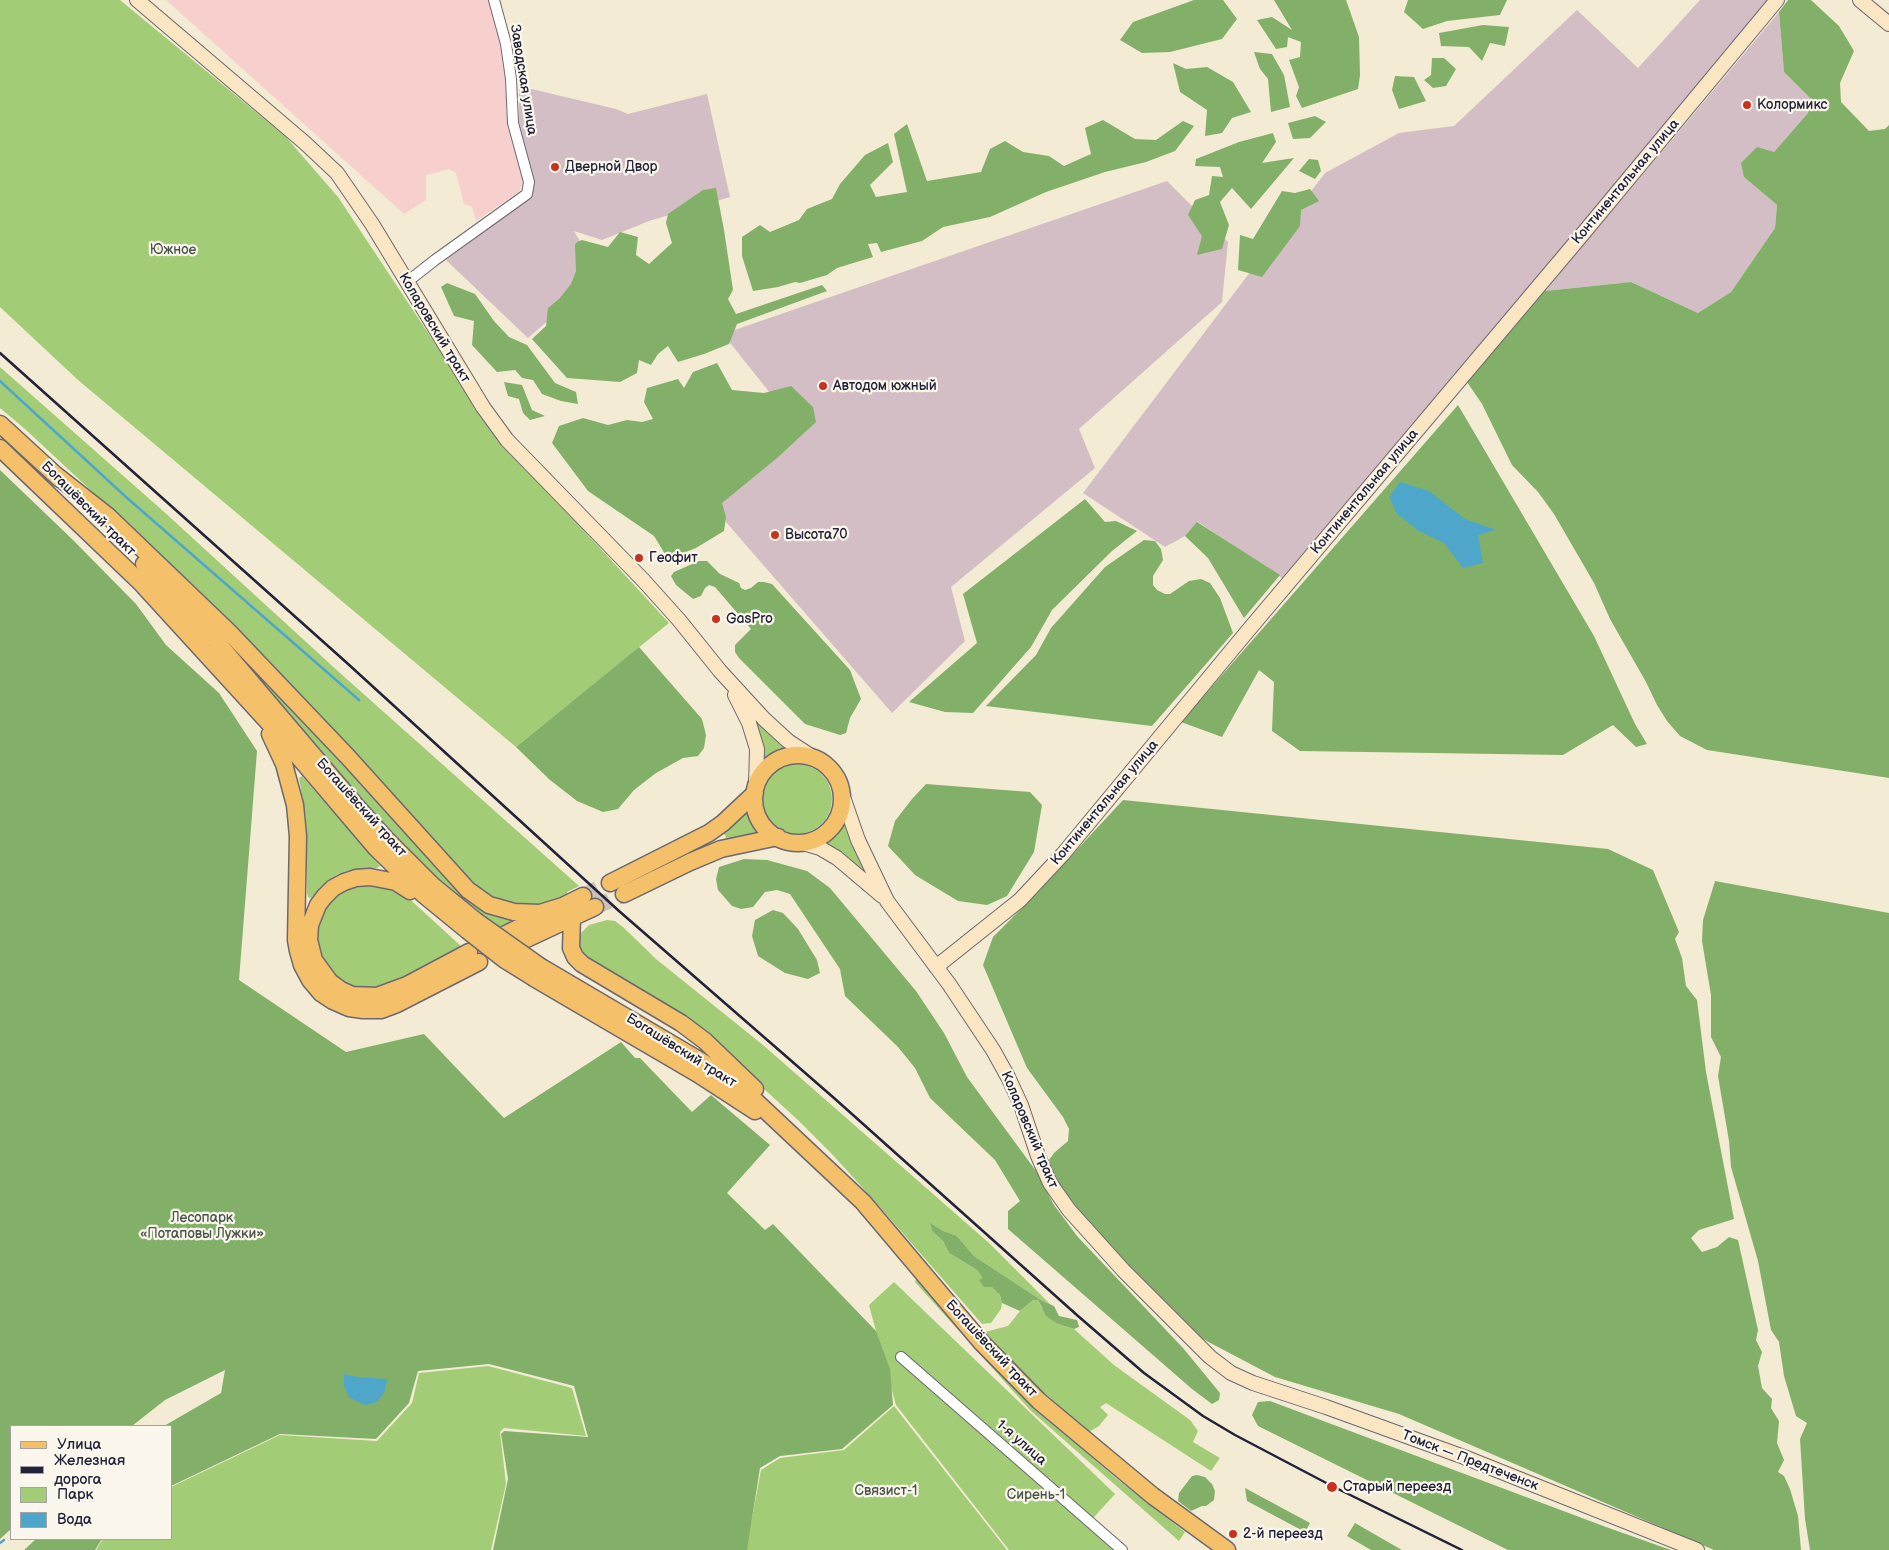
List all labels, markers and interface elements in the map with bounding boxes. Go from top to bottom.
street label: Заводская улица [506,23,540,137]
place label: Колормикс [1757,97,1827,113]
marker: Колормикс [1741,99,1753,111]
street label: Континентальная улица [1569,116,1683,248]
place label: Дверной Двор [565,159,657,175]
marker: Дверной Двор [549,161,561,173]
park label: Южное [150,242,196,258]
street label: Коларовский тракт [394,270,474,386]
place label: Автодом южный [833,378,937,394]
marker: Автодом южный [817,380,829,392]
street label: Континентальная улица [1308,426,1422,558]
street label: Богашёвский тракт [37,458,139,560]
place label: Высота70 [785,527,847,543]
marker: Высота70 [769,529,781,541]
place label: Геофит [649,550,698,566]
marker: Геофит [633,552,645,564]
place label: GasPro [726,611,773,627]
marker: GasPro [710,613,722,625]
street label: Континентальная улица [1048,737,1162,869]
street label: Богашёвский тракт [312,755,410,861]
street label: Богашёвский тракт [623,1010,739,1092]
street label: Коларовский тракт [997,1069,1061,1191]
park label: Лесопарк «Потаповы Лужки» [140,1210,264,1242]
street label: Богашёвский тракт [942,1297,1040,1401]
street label: 1-я улица [993,1417,1049,1469]
legend [10,1425,172,1540]
street label: Томск — Предтеченск [1399,1427,1541,1495]
text: Улица [57,1435,101,1454]
text: Железная дорога [54,1451,125,1489]
place label: Старый переезд [1343,1479,1451,1495]
marker: Старый переезд [1325,1480,1339,1494]
park label: Связист-1 [854,1483,918,1499]
text: Парк [57,1485,94,1504]
park label: Сирень-1 [1007,1487,1065,1503]
text: Вода [57,1510,92,1529]
place label: 2-й переезд [1243,1526,1323,1542]
marker: 2-й переезд [1227,1528,1239,1540]

